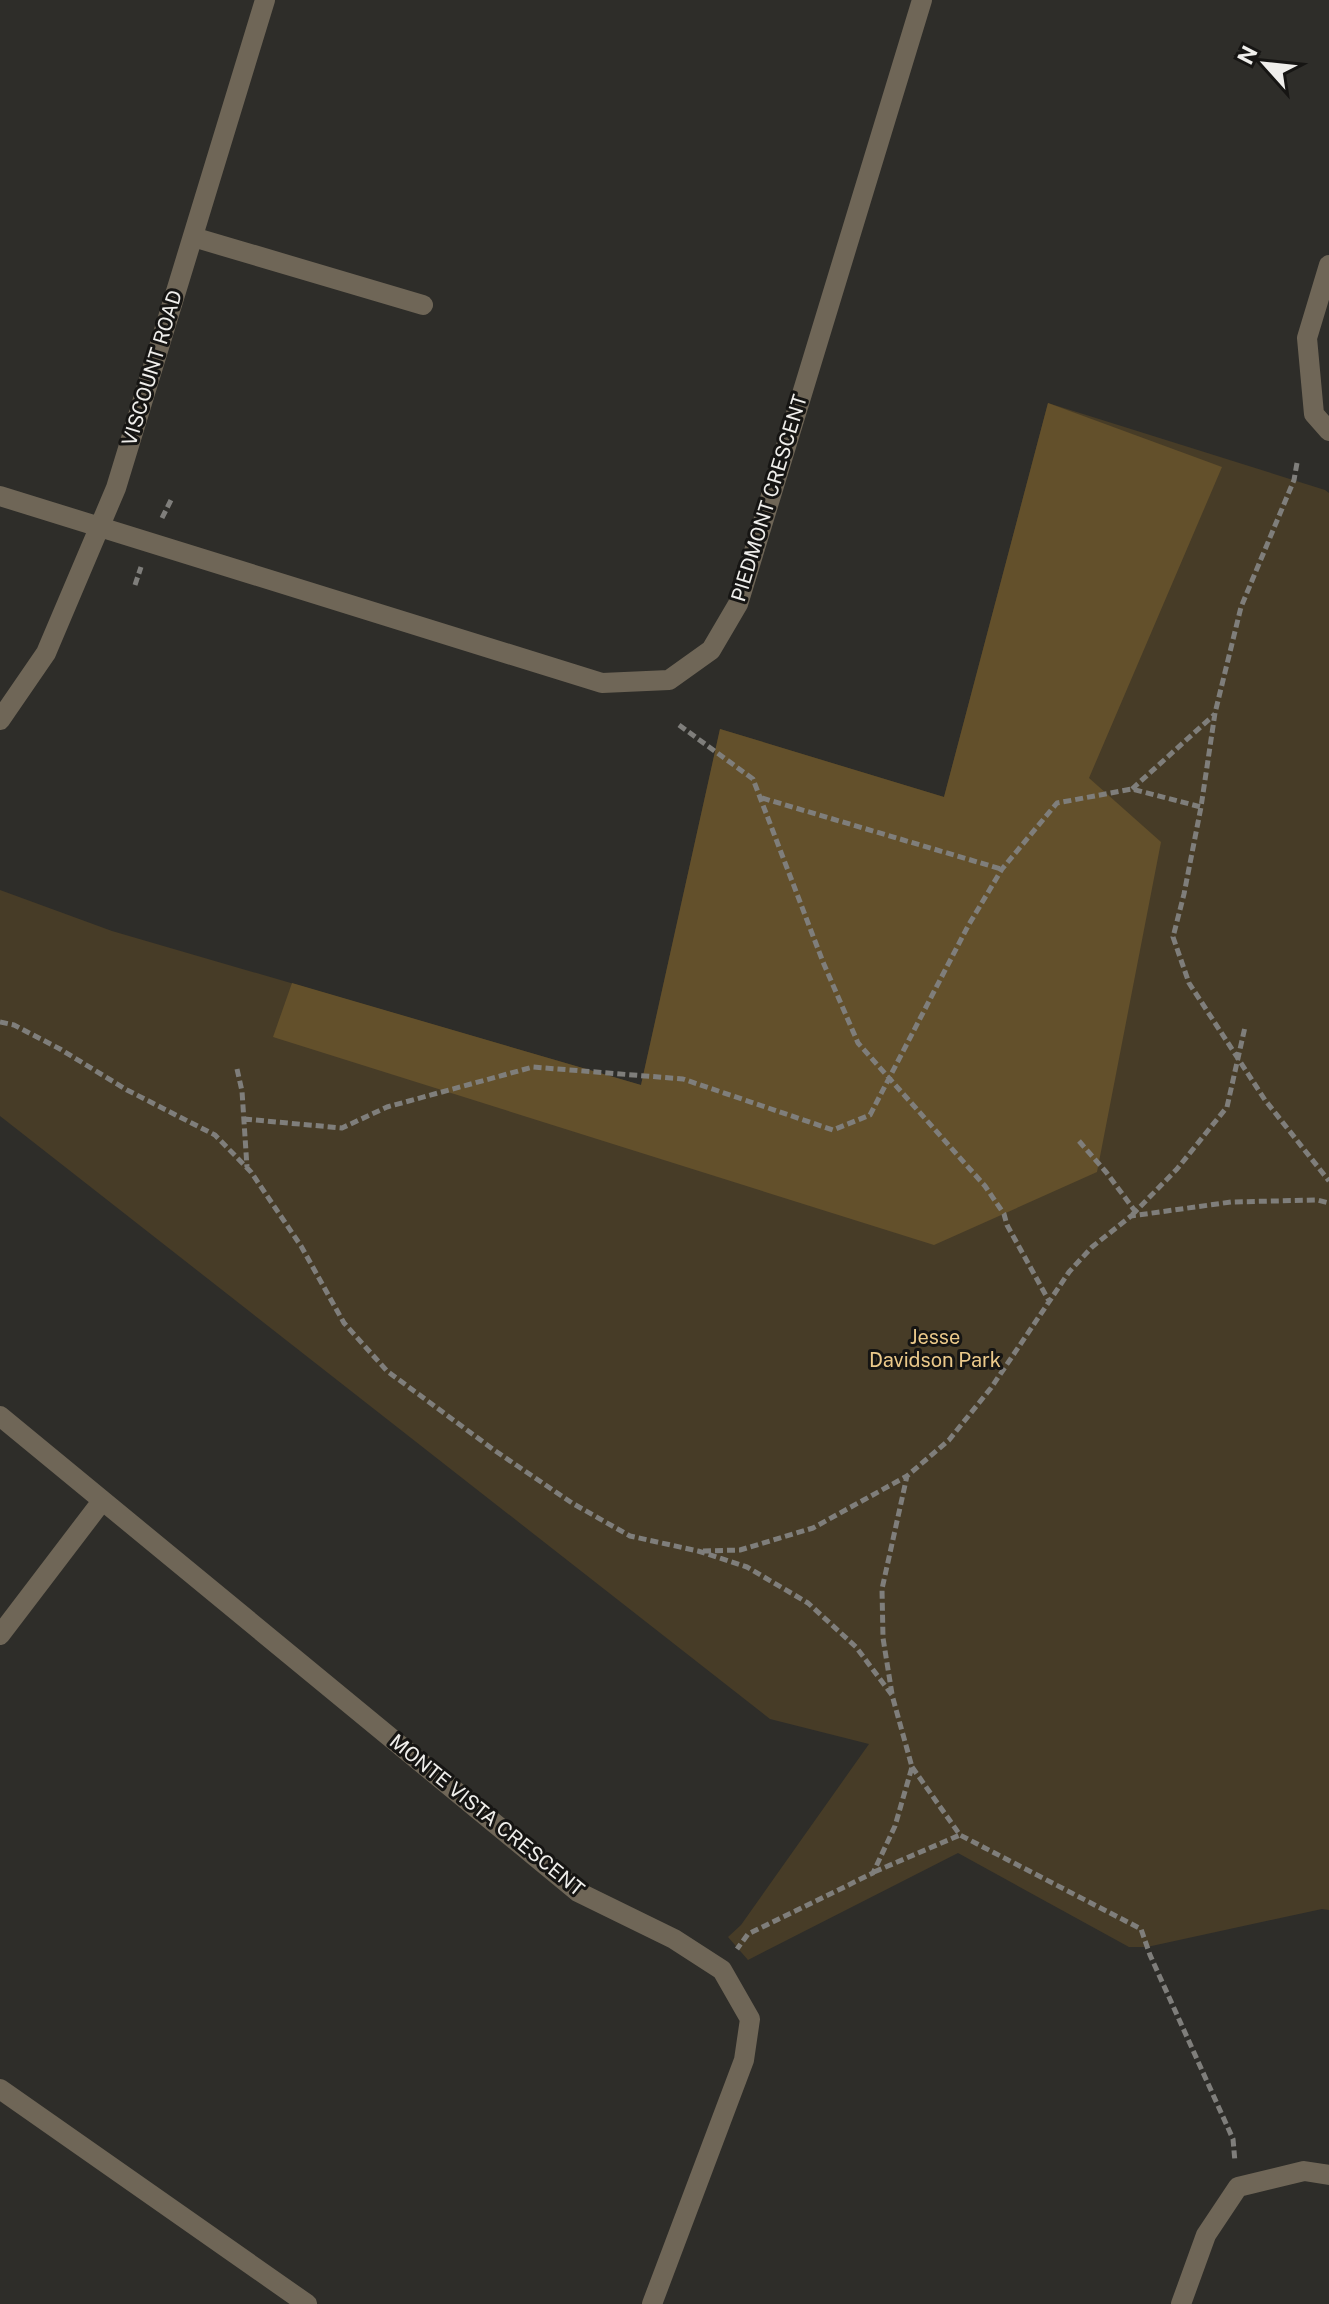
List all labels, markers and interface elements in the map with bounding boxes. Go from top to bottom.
north arrow [1225,24,1305,104]
text: N [1232,41,1263,68]
street label: VISCOUNT ROAD [117,287,187,449]
street label: PIEDMONT CRESCENT [726,391,812,604]
park label: Jesse Davidson Park [869,1325,1001,1372]
street label: MONTE VISTA CRESCENT [385,1729,589,1901]

